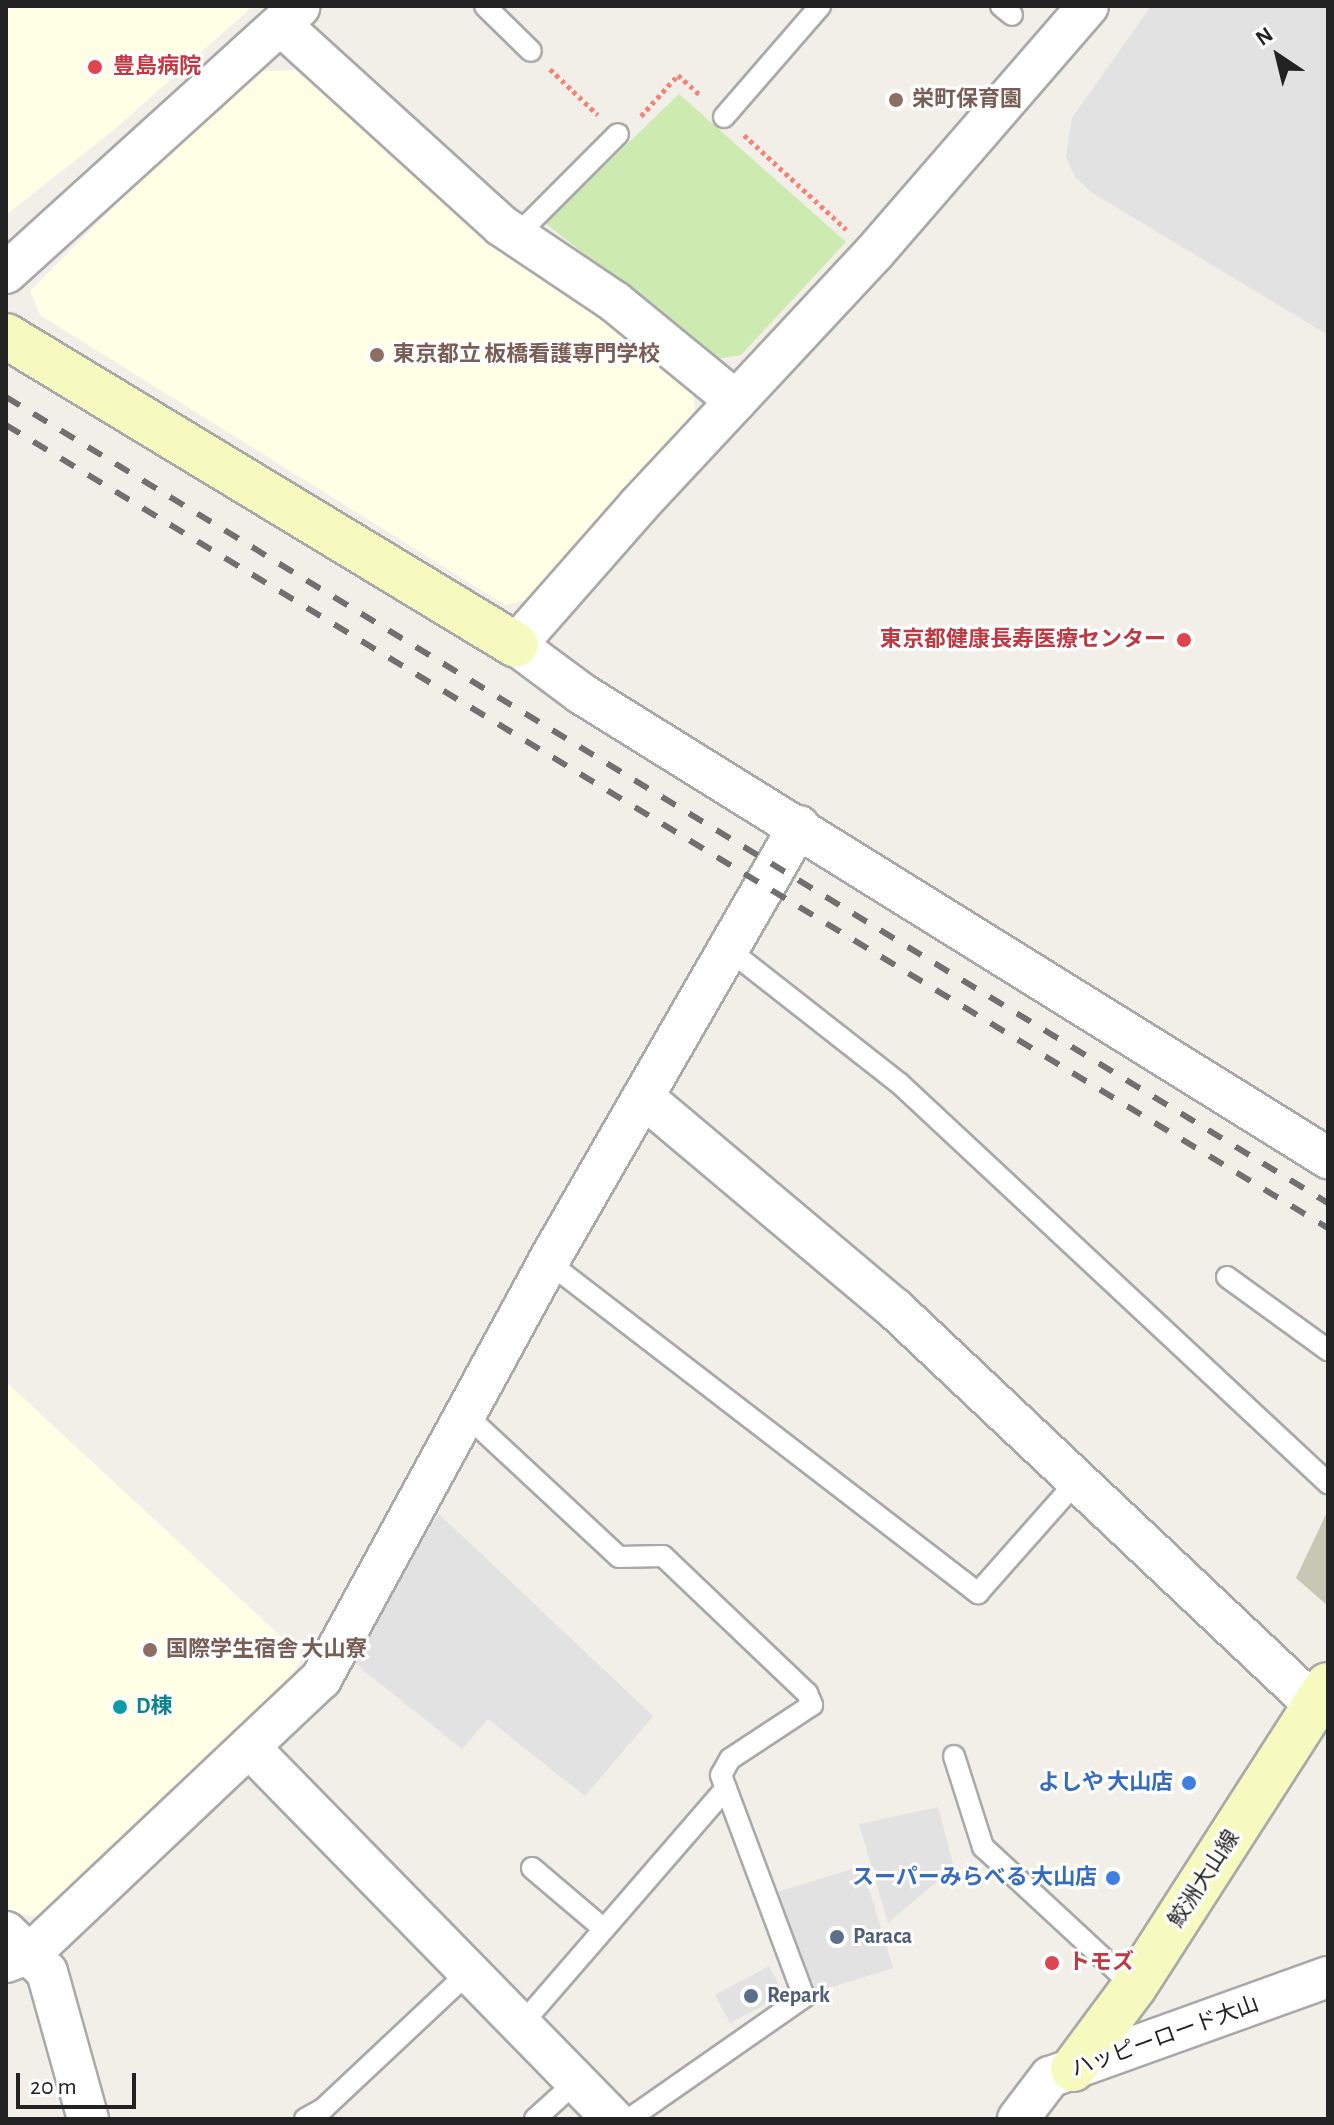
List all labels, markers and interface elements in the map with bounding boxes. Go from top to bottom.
north arrow [1238,16,1318,96]
text: N [1252,23,1277,50]
place label: 豊島病院 [113,54,201,80]
marker: 豊島病院 [84,56,106,78]
place label: 栄町保育園 [912,87,1022,113]
marker: 栄町保育園 [887,91,905,109]
place label: 東京都立 板橋看護専門学校 [393,342,660,368]
marker: 東京都立 板橋看護専門学校 [368,346,386,364]
place label: 東京都健康長寿医療センター [880,627,1166,653]
marker: 東京都健康長寿医療センター [1173,629,1195,651]
place label: 国際学生宿舎 大山寮 [166,1637,367,1663]
marker: 国際学生宿舎 大山寮 [141,1641,159,1659]
place label: D棟 [136,1694,172,1720]
marker: D棟 [111,1698,129,1716]
place label: よしや 大山店 [1038,1770,1173,1796]
marker: よしや 大山店 [1180,1774,1198,1792]
street label: 鮫洲大山線 [1163,1826,1245,1932]
place label: スーパーみらべる 大山店 [852,1865,1097,1891]
marker: スーパーみらべる 大山店 [1104,1869,1122,1887]
place label: Paraca [853,1924,912,1950]
marker: Paraca [828,1928,846,1946]
place label: トモズ [1068,1950,1134,1976]
marker: トモズ [1043,1954,1061,1972]
place label: Repark [767,1983,830,2009]
marker: Repark [742,1987,760,2005]
street label: ハッピーロード大山 [1067,1991,1263,2083]
scale bar [20,2057,140,2107]
text: 20 m [30,2075,77,2099]

